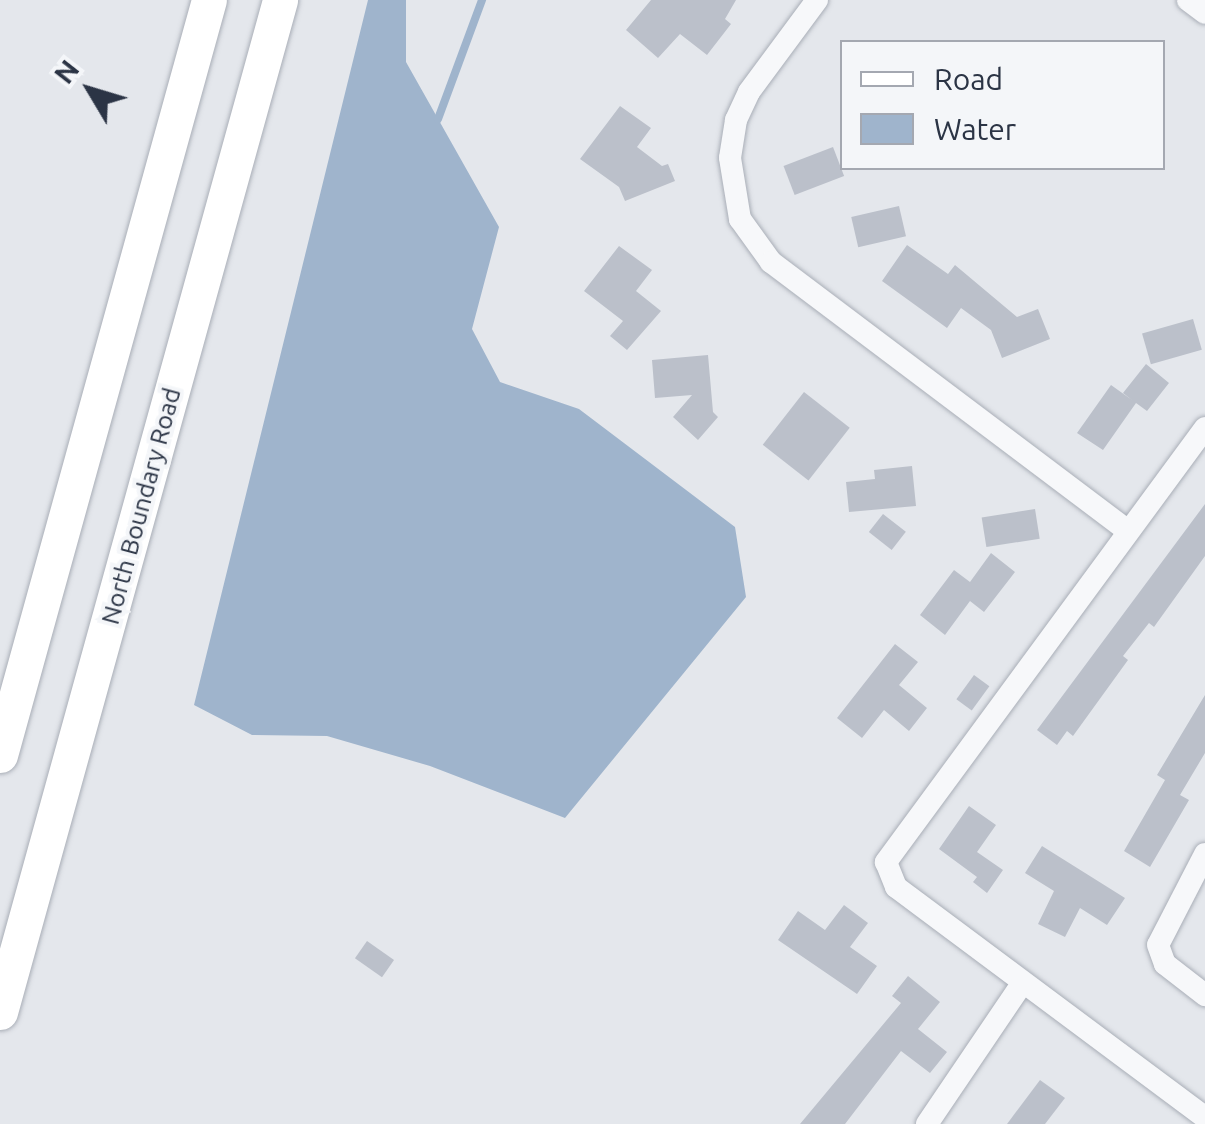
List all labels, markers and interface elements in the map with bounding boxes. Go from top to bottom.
north arrow [40,40,140,140]
legend [840,40,1165,170]
text: N [47,53,85,89]
text: Road [934,62,1003,96]
text: Water [934,112,1016,146]
street label: North Boundary Road [95,384,187,628]

